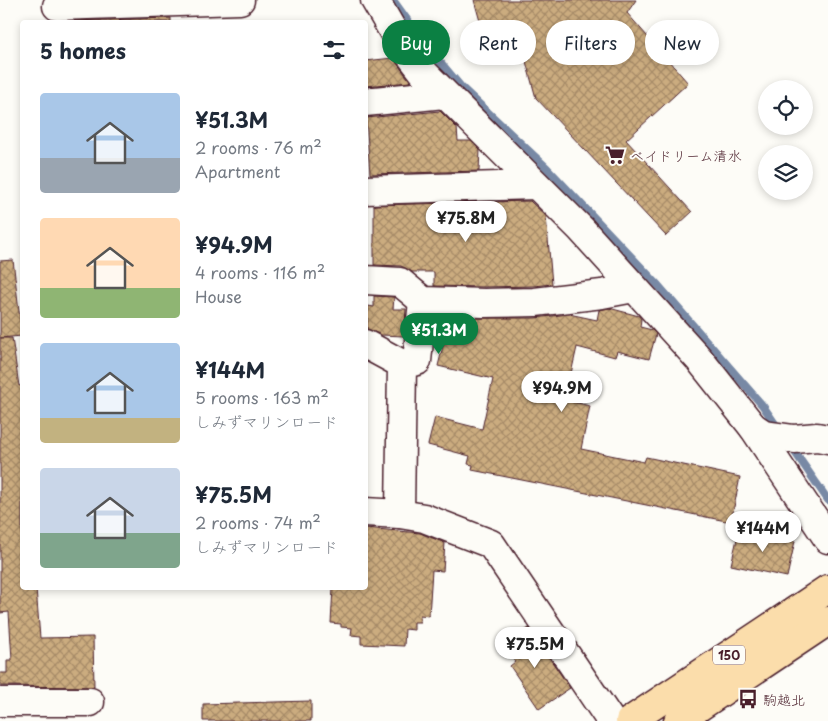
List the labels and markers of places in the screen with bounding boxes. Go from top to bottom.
supermarket icon: ベイドリーム清水 [604,144,626,166]
place label: ベイドリーム清水 [630,145,741,166]
pin: ¥75.8M [425,200,507,243]
pin: ¥51.3M [398,312,480,355]
pin: ¥94.9M [521,370,603,413]
pin: ¥144M [728,510,798,553]
pin: ¥75.5M [494,626,576,669]
bus stop icon: 駒越北 [737,688,759,710]
place label: 駒越北 [763,689,805,710]

